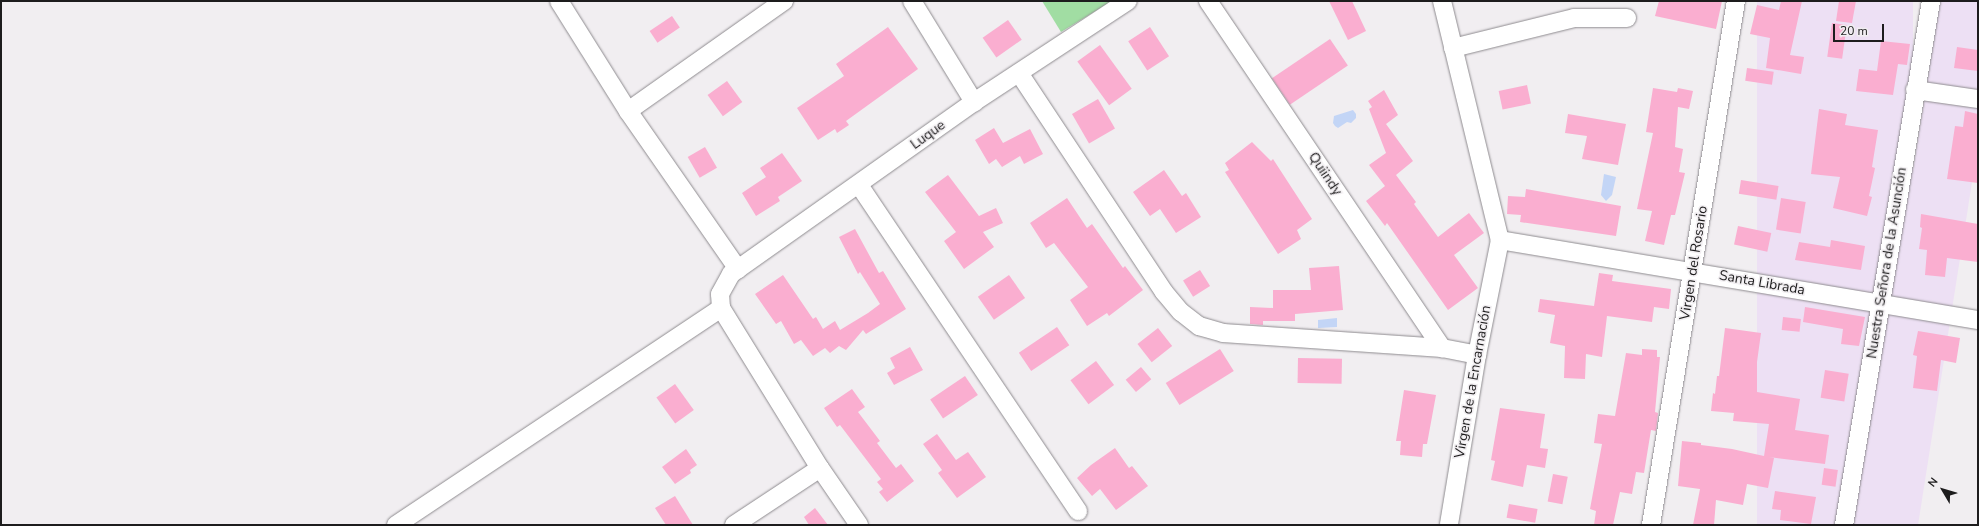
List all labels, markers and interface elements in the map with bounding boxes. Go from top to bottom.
scale bar [1835,16,1886,42]
text: 20 m [1840,23,1868,39]
street label: Luque [907,117,949,153]
street label: Quiindy [1305,149,1345,199]
street label: Nuestra Señora de la Asunción [1864,166,1910,360]
street label: Virgen del Rosario [1677,205,1711,321]
street label: Santa Librada [1718,267,1806,299]
street label: Virgen de la Encarnación [1451,304,1495,460]
north arrow [1923,470,1963,510]
text: N [1925,474,1942,490]

